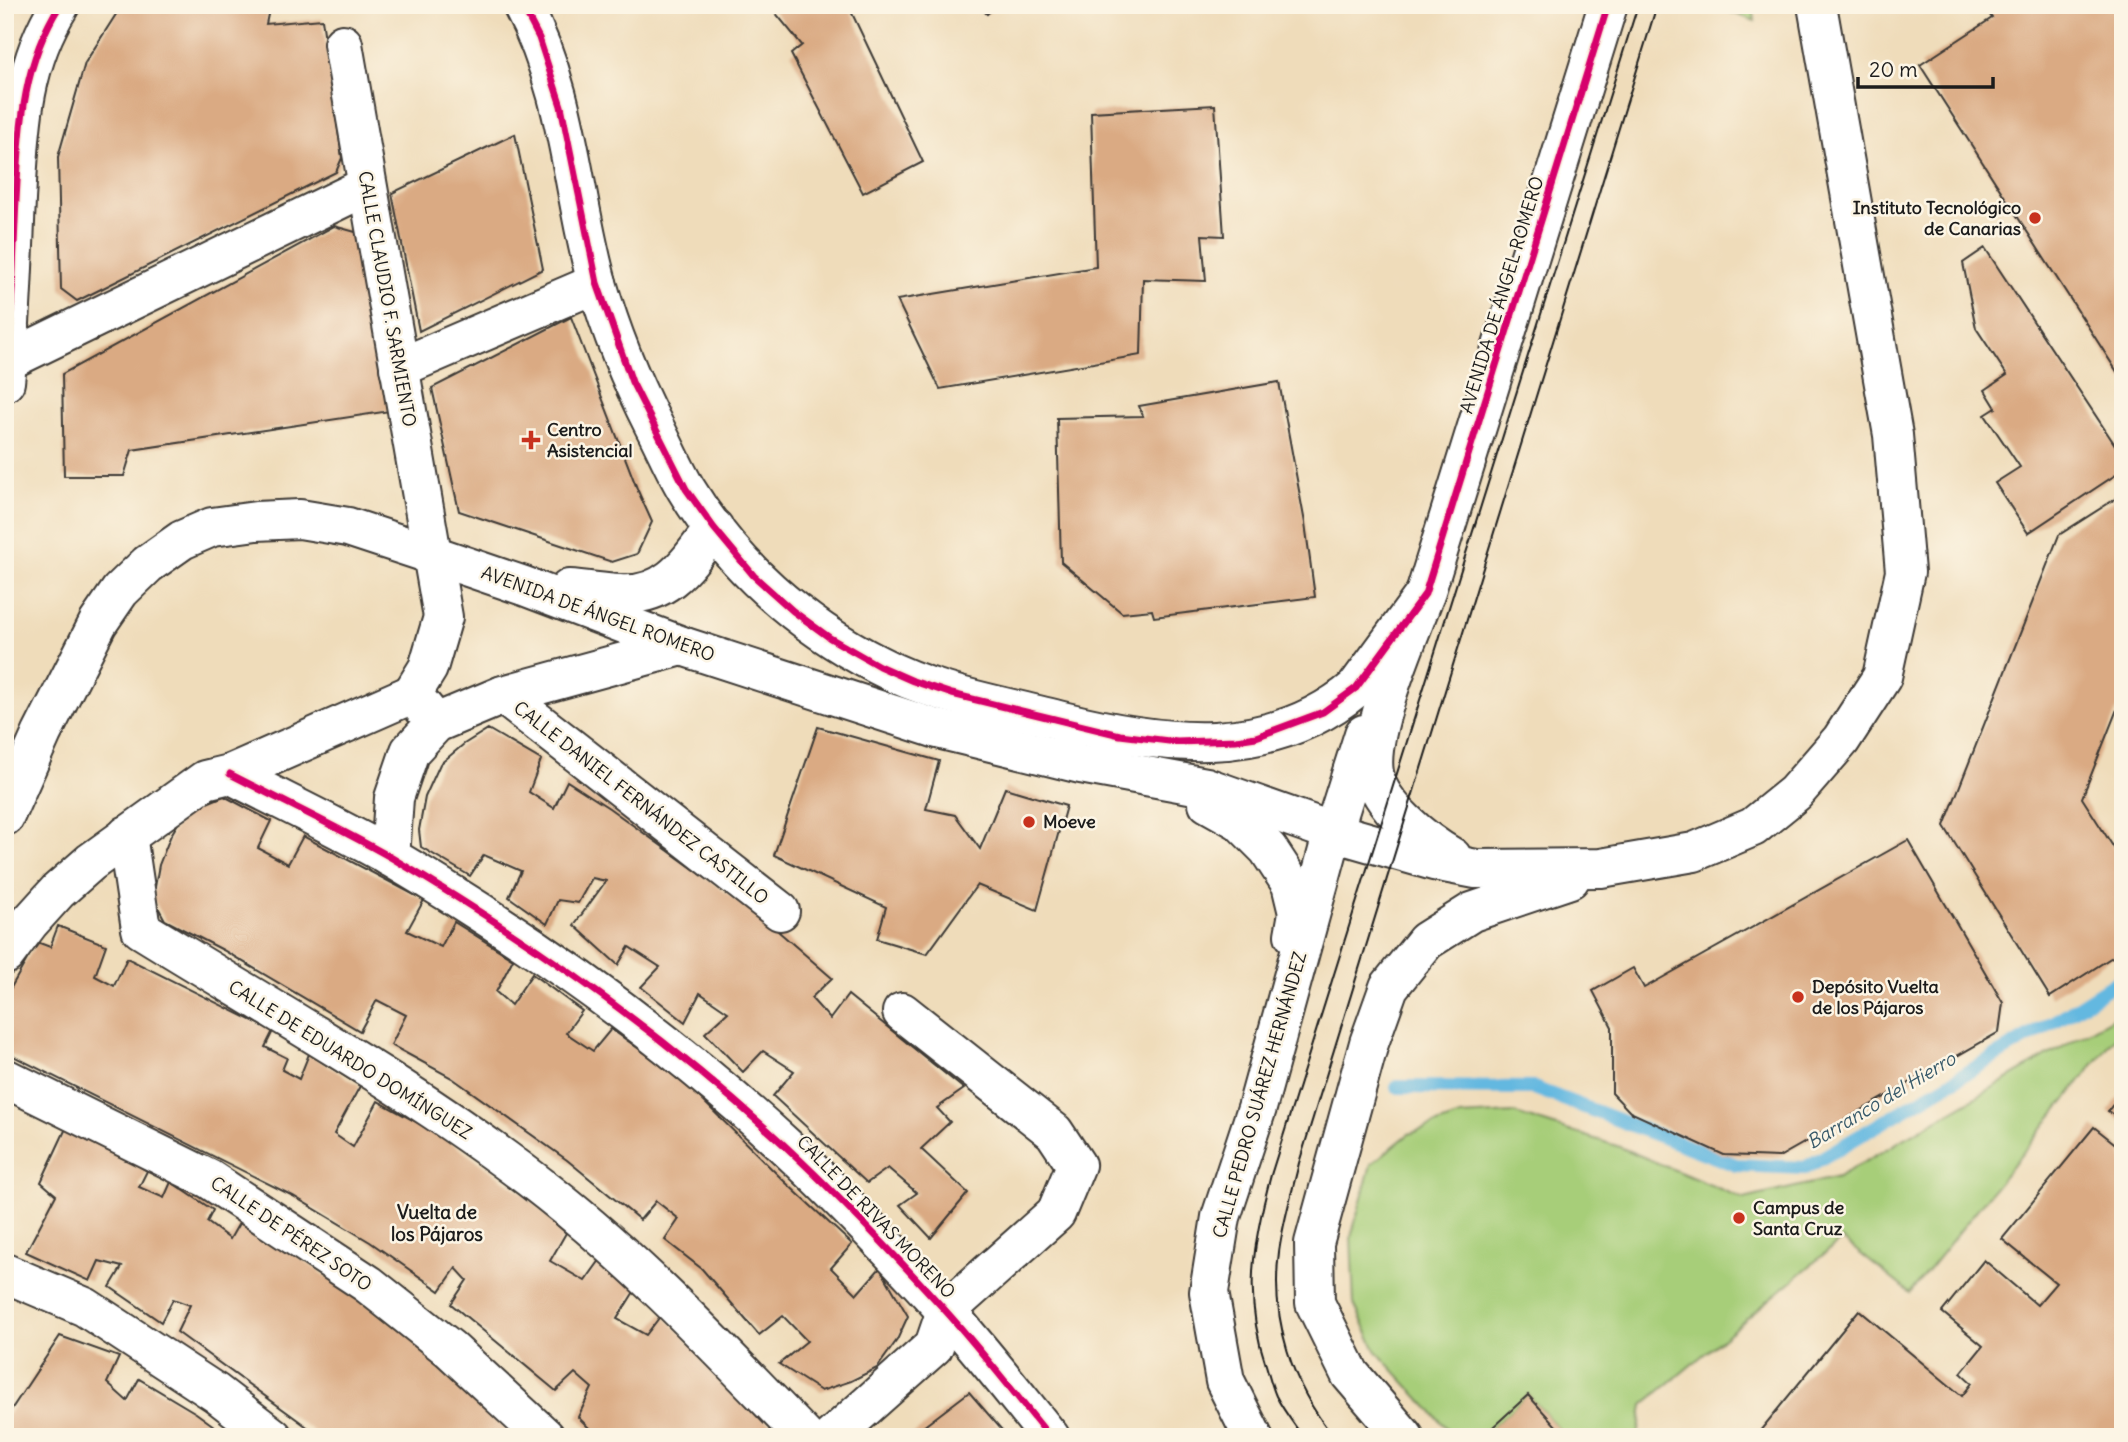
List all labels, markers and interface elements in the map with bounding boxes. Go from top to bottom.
scale bar [1858,46,1993,90]
text: 20 m [1869,56,1918,83]
street label: CALLE CLAUDIO F. SARMIENTO [354,169,421,429]
street label: AVENIDA DE ÁNGEL ROMERO [1454,173,1549,416]
place label: Instituto Tecnológico de Canarias [1853,196,2021,240]
marker: Instituto Tecnológico de Canarias [2027,210,2043,226]
place label: Centro Asistencial [547,418,632,462]
marker: Centro Asistencial [521,430,541,450]
street label: AVENIDA DE ÁNGEL ROMERO [478,561,718,667]
street label: CALLE DANIEL FERNÁNDEZ CASTILLO [509,696,773,909]
place label: Moeve [1043,810,1096,833]
marker: Moeve [1021,814,1037,830]
street label: CALLE PEDRO SUÁREZ HERNÁNDEZ [1208,949,1311,1241]
street label: CALLE DE EDUARDO DOMÍNGUEZ [224,975,476,1144]
place label: Depósito Vuelta de los Pájaros [1812,975,1939,1019]
marker: Depósito Vuelta de los Pájaros [1790,989,1806,1005]
water label: Barranco del Hierro [1802,1045,1961,1154]
street label: CALLE DE RIVAS MORENO [792,1130,960,1303]
street label: CALLE DE PÉREZ SOTO [206,1171,376,1296]
place label: Campus de Santa Cruz [1753,1196,1845,1240]
district label: Vuelta de los Pájaros [391,1200,483,1246]
marker: Campus de Santa Cruz [1731,1210,1747,1226]

